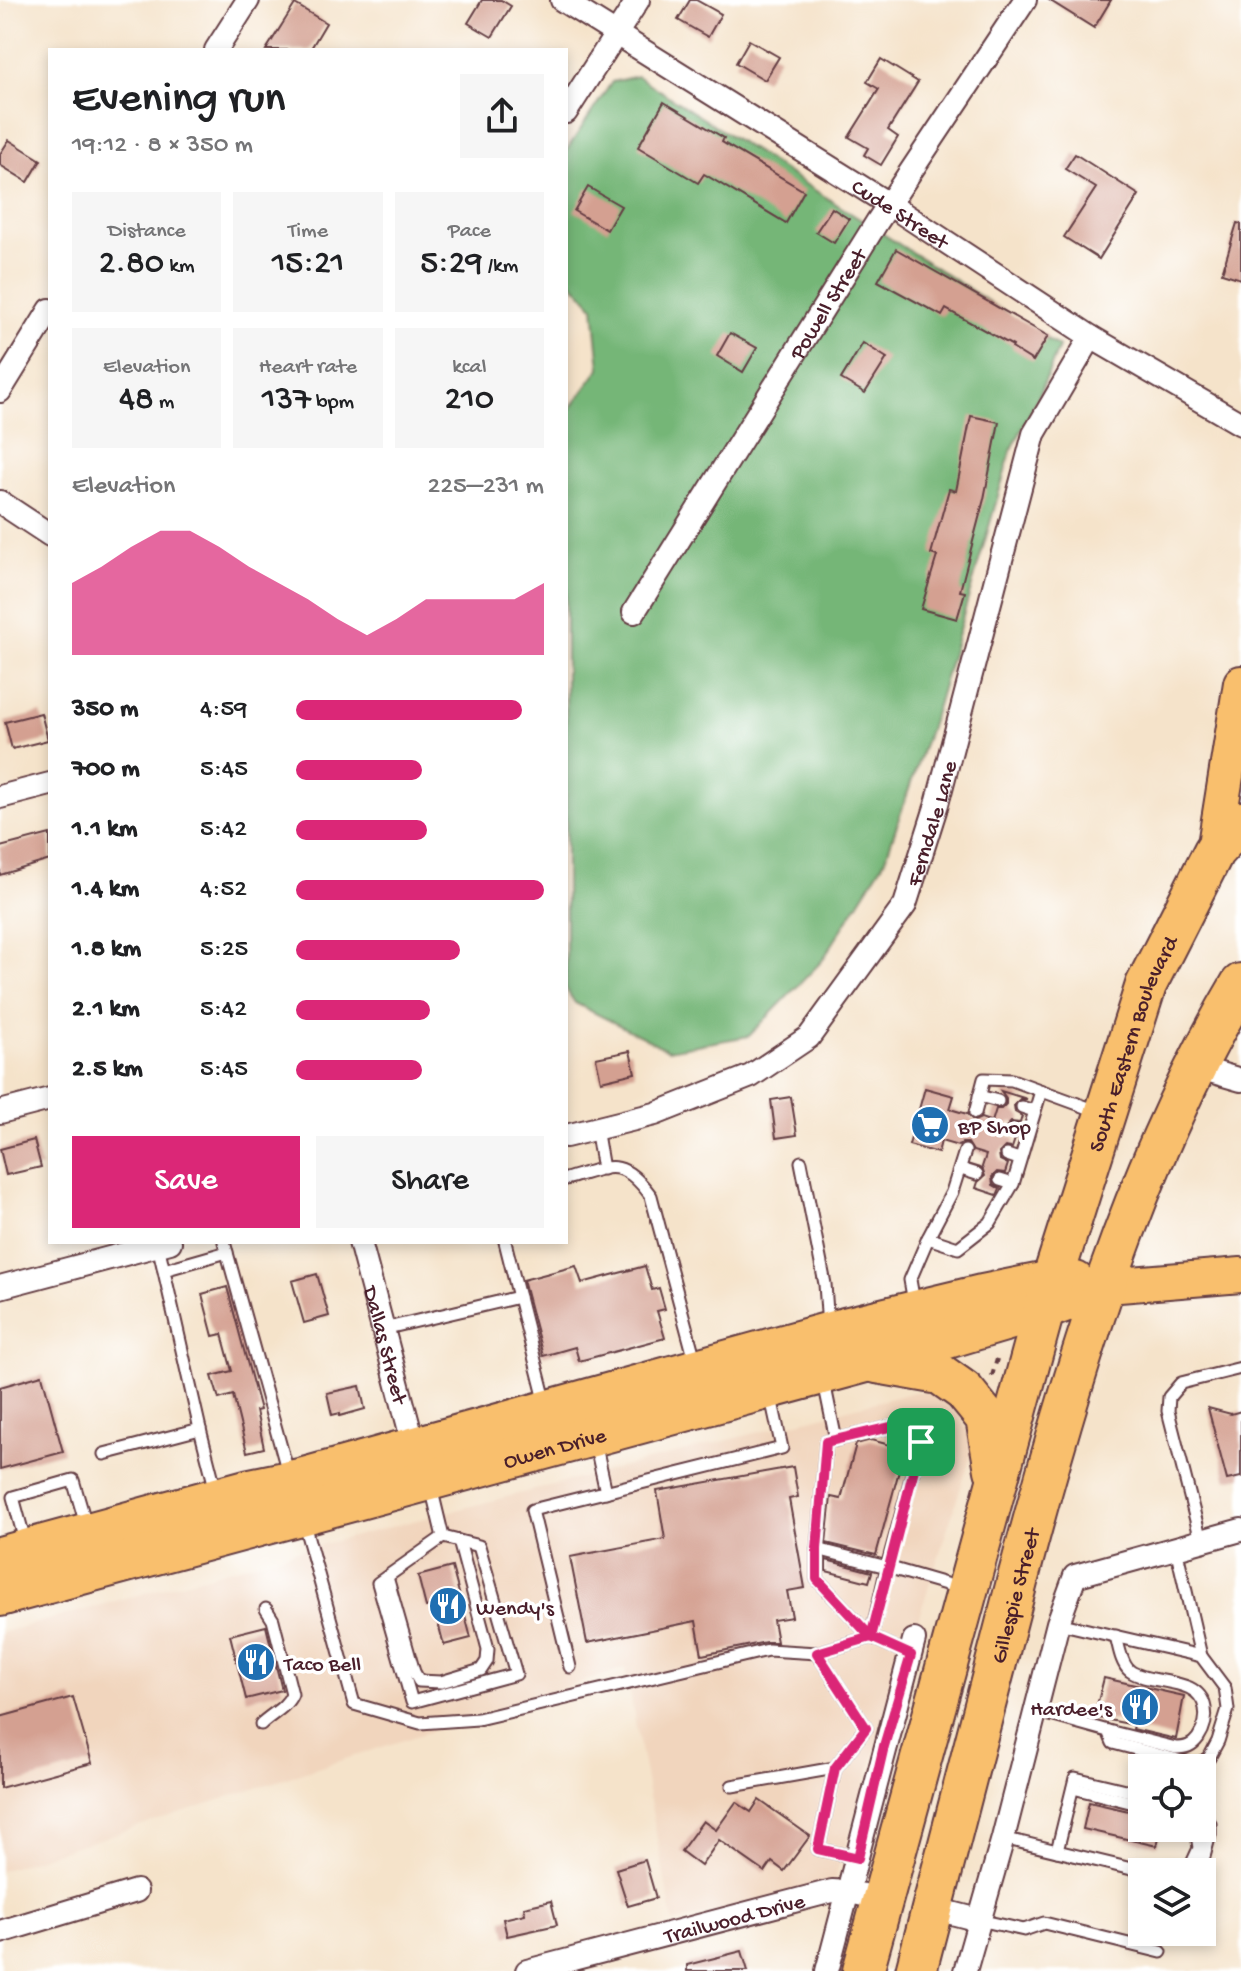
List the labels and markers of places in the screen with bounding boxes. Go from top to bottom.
supermarket icon: BP Shop [909,1104,951,1146]
place label: BP Shop [957,1116,1031,1142]
pin [887,1408,955,1476]
restaurant icon: Wendy's [427,1585,469,1627]
place label: Wendy's [476,1597,555,1623]
restaurant icon: Taco Bell [235,1641,277,1683]
place label: Taco Bell [282,1653,361,1679]
restaurant icon: Hardee's [1119,1686,1161,1728]
place label: Hardee's [1030,1698,1113,1724]

